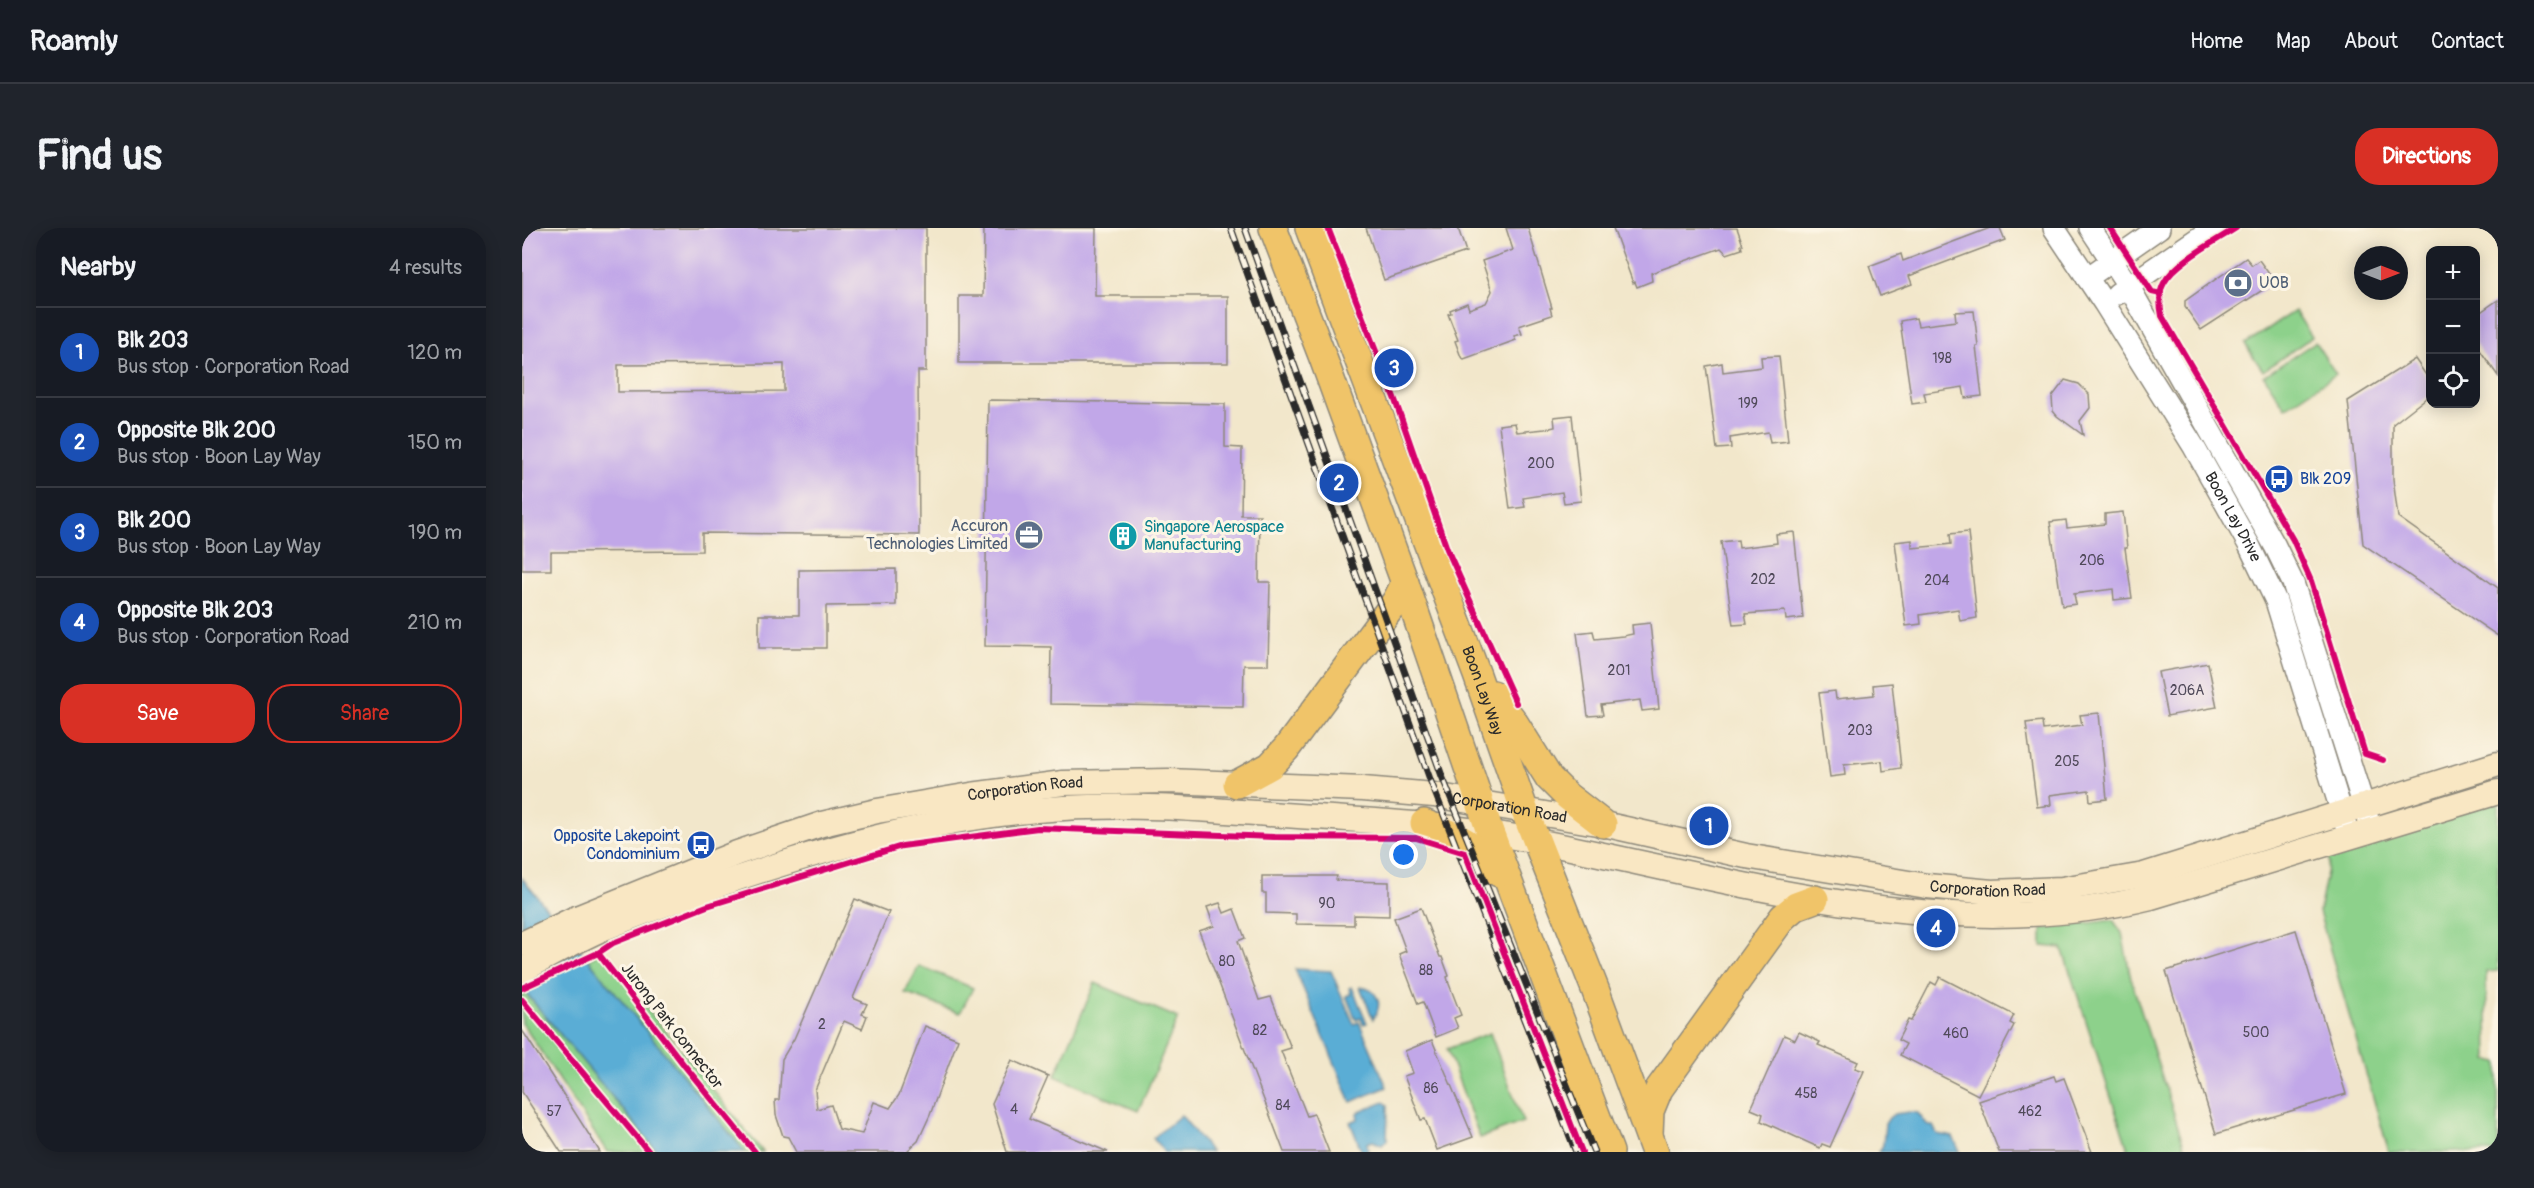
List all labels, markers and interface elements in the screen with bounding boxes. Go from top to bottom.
text: Roamly [30,24,118,59]
text: Home [2190,28,2243,55]
text: Map [2276,28,2311,55]
text: About [2344,28,2398,55]
text: Contact [2431,28,2504,55]
button: Directions [2355,128,2498,185]
text: Find us [36,130,162,182]
north arrow [2354,246,2408,300]
map controls [2426,246,2480,408]
button: + [2426,246,2480,300]
text: Nearby [60,251,136,283]
text: 4 results [389,255,462,280]
bank icon: UOB [2222,267,2254,299]
place label: UOB [2259,273,2289,293]
button: − [2426,300,2480,354]
text: Blk 203 [117,326,188,354]
text: 1 [76,340,83,365]
text: 120 m [407,340,462,365]
pin: 3 [1374,346,1414,390]
house number: 198 [1932,350,1952,367]
text: Bus stop · Corporation Road [117,354,350,379]
button: locate [2426,354,2480,408]
house number: 199 [1738,395,1758,412]
text: Opposite Blk 200 [117,416,276,444]
text: 2 [74,430,85,455]
text: 150 m [408,430,462,455]
text: Bus stop · Boon Lay Way [117,444,321,469]
house number: 200 [1528,455,1554,472]
pin: 2 [1320,460,1358,506]
bus stop icon: Blk 209 [2263,463,2295,495]
street label: Boon Lay Drive [2200,468,2266,565]
place label: Blk 209 [2300,469,2351,489]
text: Blk 200 [117,506,191,534]
place label: Accuron Technologies Limited [866,516,1008,554]
place label: Singapore Aerospace Manufacturing [1144,517,1284,555]
office icon: Accuron Technologies Limited [1013,519,1045,551]
text: 3 [74,520,85,545]
text: 190 m [408,520,462,545]
building icon: Singapore Aerospace Manufacturing [1107,520,1139,552]
text: Bus stop · Boon Lay Way [117,534,321,559]
house number: 206 [2079,552,2105,569]
house number: 202 [1750,571,1776,588]
house number: 204 [1924,572,1950,589]
text: Opposite Blk 203 [117,596,273,624]
text: 4 [74,610,85,635]
text: 210 m [407,610,462,635]
text: Bus stop · Corporation Road [117,624,350,649]
street label: Boon Lay Way [1457,643,1507,738]
house number: 201 [1608,662,1630,679]
house number: 206A [2170,682,2204,699]
button: Save [60,684,255,743]
button: Share [267,684,462,743]
house number: 203 [1847,722,1873,739]
house number: 205 [2055,753,2079,770]
street label: Corporation Road [966,773,1083,805]
street label: Corporation Road [1450,788,1569,828]
pin: 1 [1690,804,1728,848]
place label: Opposite Lakepoint Condominium [553,826,681,864]
bus stop icon: Opposite Lakepoint Condominium [685,829,717,861]
your location [1389,840,1418,869]
street label: Corporation Road [1929,876,2046,902]
house number: 90 [1319,895,1335,912]
pin: 4 [1916,906,1956,950]
house number: 80 [1219,953,1235,970]
street label: Jurong Park Connector [616,959,728,1093]
house number: 88 [1419,962,1433,979]
house number: 2 [818,1016,826,1033]
house number: 82 [1253,1022,1268,1039]
house number: 500 [2243,1024,2269,1041]
house number: 460 [1943,1025,1969,1042]
house number: 86 [1423,1080,1439,1097]
house number: 458 [1795,1085,1817,1102]
house number: 84 [1275,1097,1291,1114]
house number: 4 [1010,1101,1018,1118]
house number: 57 [547,1103,562,1120]
house number: 462 [2018,1103,2042,1120]

